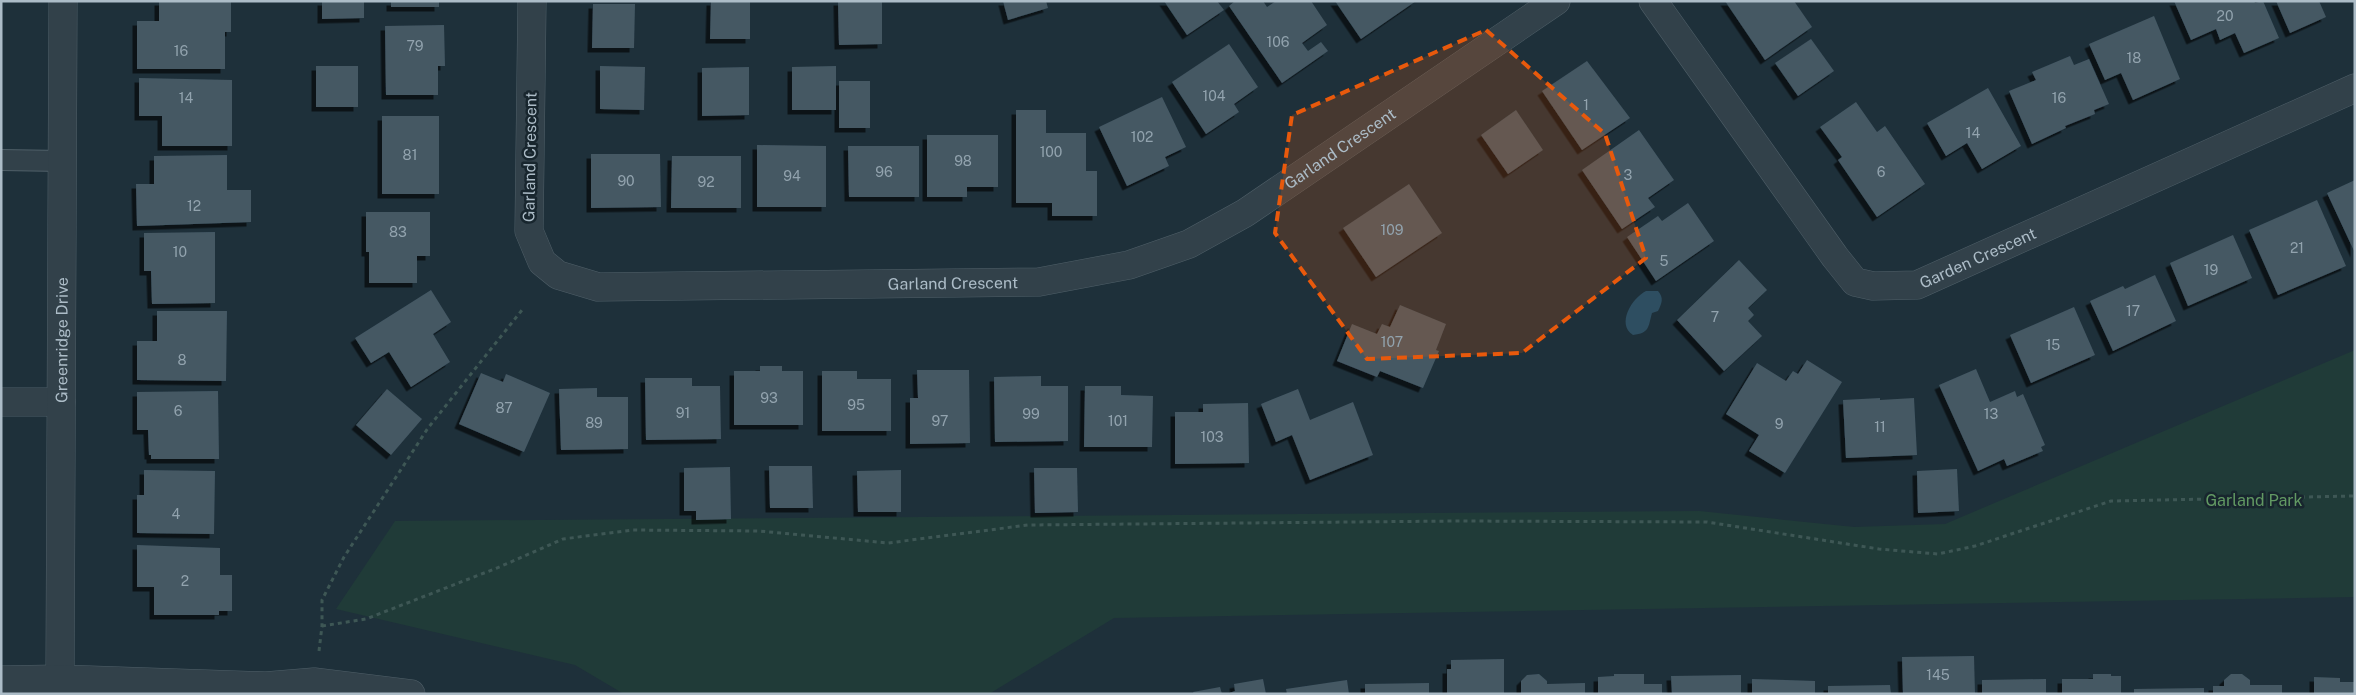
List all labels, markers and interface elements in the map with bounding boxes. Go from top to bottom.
house number: 20 [2217,8,2233,24]
house number: 106 [1267,34,1290,50]
house number: 79 [407,38,424,54]
house number: 16 [174,43,188,59]
house number: 18 [2127,50,2141,66]
house number: 104 [1202,88,1226,104]
house number: 14 [179,90,193,106]
house number: 16 [2052,90,2066,106]
street label: Garland Crescent [519,92,541,222]
house number: 1 [1583,97,1589,113]
street label: Garland Crescent [1281,104,1399,193]
house number: 14 [1966,125,1980,141]
house number: 102 [1131,129,1153,145]
house number: 100 [1040,144,1062,160]
house number: 81 [403,147,417,163]
house number: 98 [954,153,972,169]
house number: 96 [875,164,893,180]
house number: 6 [1877,164,1886,180]
house number: 3 [1624,167,1633,183]
house number: 94 [783,168,801,184]
house number: 90 [617,173,635,189]
house number: 92 [697,174,715,190]
house number: 12 [187,198,201,214]
house number: 109 [1381,222,1404,238]
street label: Garden Crescent [1916,223,2039,292]
house number: 83 [389,224,407,240]
house number: 21 [2290,240,2304,256]
house number: 10 [173,244,187,260]
house number: 5 [1660,253,1669,269]
house number: 19 [2204,262,2218,278]
street label: Garland Crescent [888,273,1018,293]
street label: Greenridge Drive [52,277,71,403]
house number: 17 [2126,303,2140,319]
house number: 7 [1711,309,1719,325]
house number: 107 [1381,334,1403,350]
house number: 15 [2046,337,2060,353]
house number: 8 [177,352,187,368]
house number: 93 [760,390,778,406]
house number: 95 [847,397,865,413]
house number: 87 [495,400,513,416]
house number: 6 [174,403,183,419]
house number: 91 [676,405,690,421]
house number: 99 [1022,406,1040,422]
house number: 13 [1984,406,1998,422]
house number: 97 [932,413,948,429]
house number: 101 [1108,413,1128,429]
house number: 89 [585,415,603,431]
house number: 9 [1775,416,1784,432]
house number: 11 [1874,419,1886,435]
house number: 103 [1201,429,1224,445]
park label: Garland Park [2205,491,2303,510]
house number: 4 [172,506,181,522]
house number: 2 [181,573,189,589]
house number: 145 [1926,667,1950,683]

